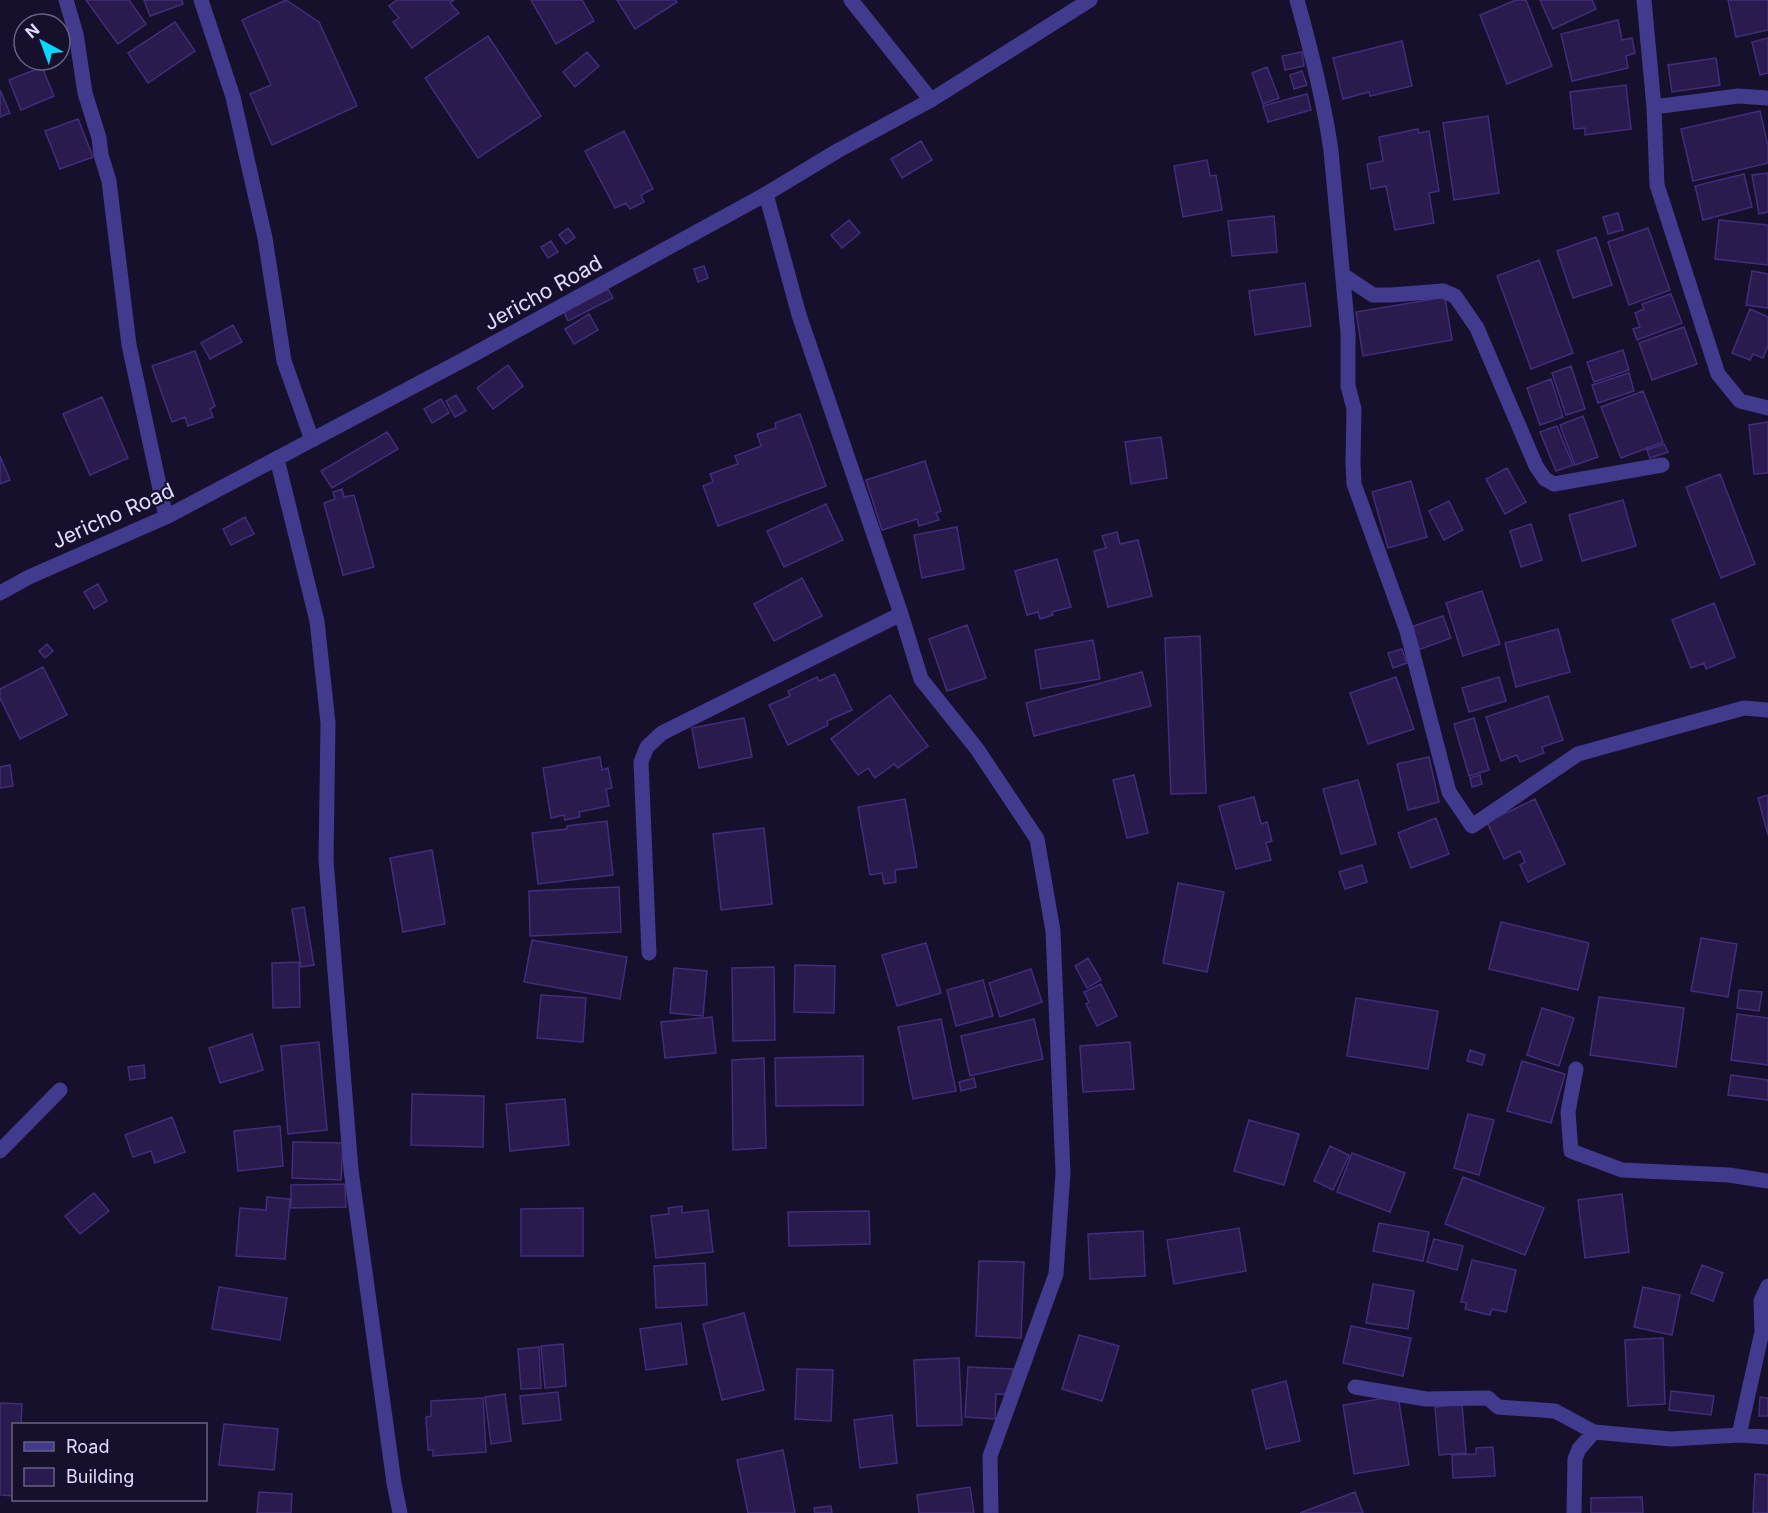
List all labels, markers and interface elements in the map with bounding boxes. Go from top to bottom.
north arrow [12,12,72,72]
text: N [21,19,43,42]
street label: Jericho Road [479,250,606,335]
street label: Jericho Road [48,477,178,554]
legend [12,1423,207,1501]
text: Road [66,1436,109,1457]
text: Building [66,1466,134,1487]

